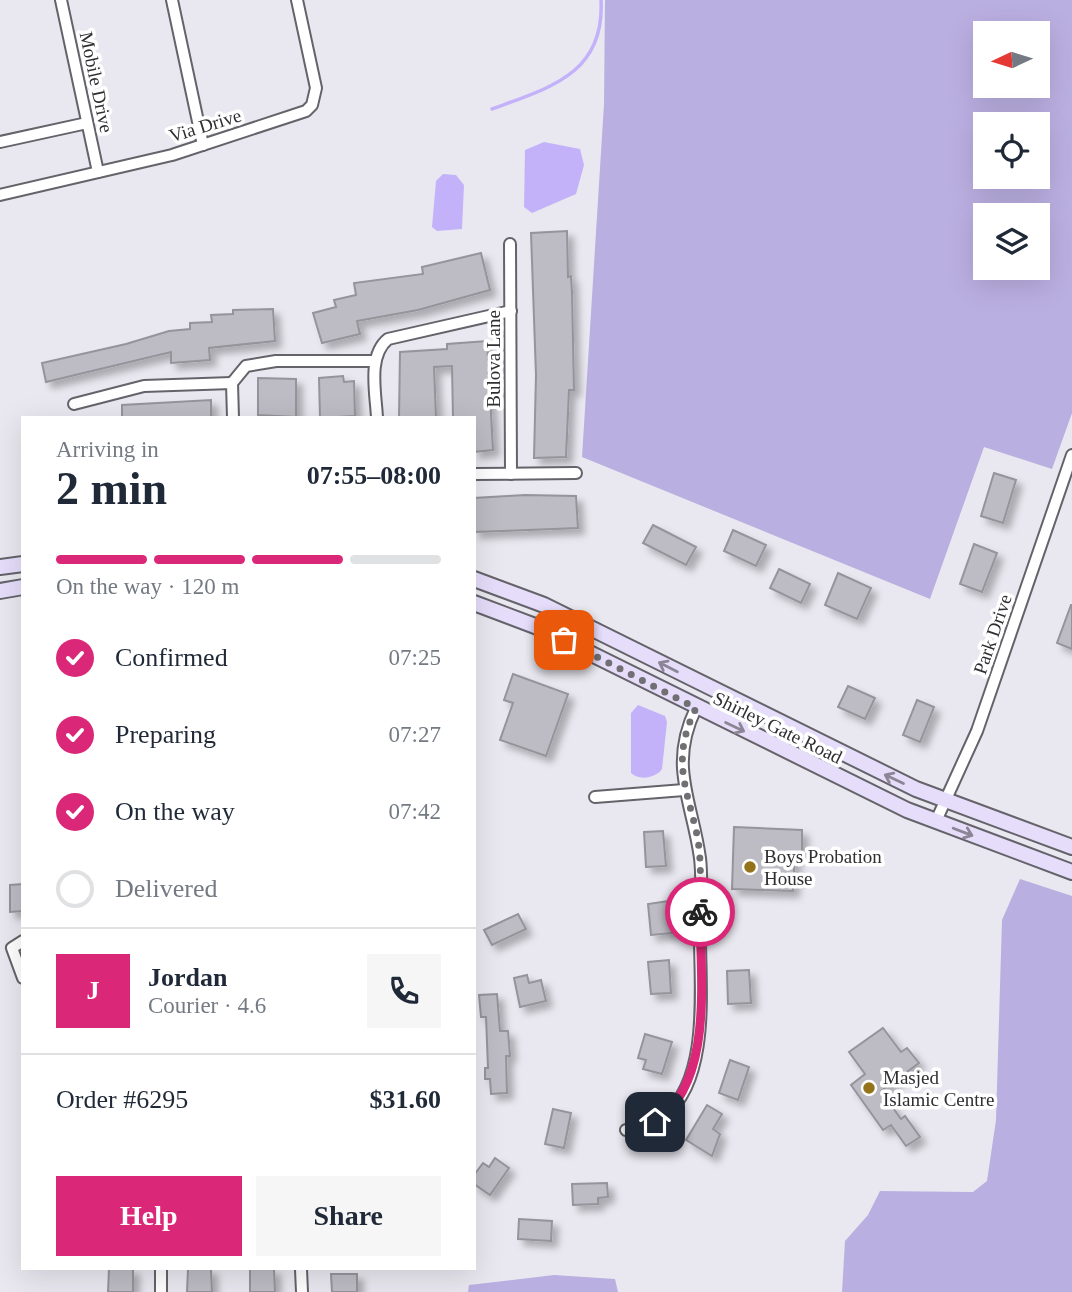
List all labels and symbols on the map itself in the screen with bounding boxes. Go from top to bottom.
north arrow [973,21,1050,98]
street label: Mobile Drive [76,30,117,135]
street label: Via Drive [167,105,244,146]
street label: Bulova Lane [483,310,504,408]
street label: Park Drive [969,592,1016,677]
pin [534,610,594,670]
one-way arrow [658,660,679,674]
street label: Shirley Gate Road [710,687,846,768]
one-way arrow [724,721,745,735]
one-way arrow [884,772,905,785]
one-way arrow [952,827,974,840]
place label: Boys Probation House [764,846,882,889]
marker: Boys Probation House [742,859,758,875]
courier [665,877,735,947]
place label: Masjed Islamic Centre [883,1067,994,1110]
marker: Masjed Islamic Centre [861,1080,877,1096]
pin [625,1092,685,1152]

